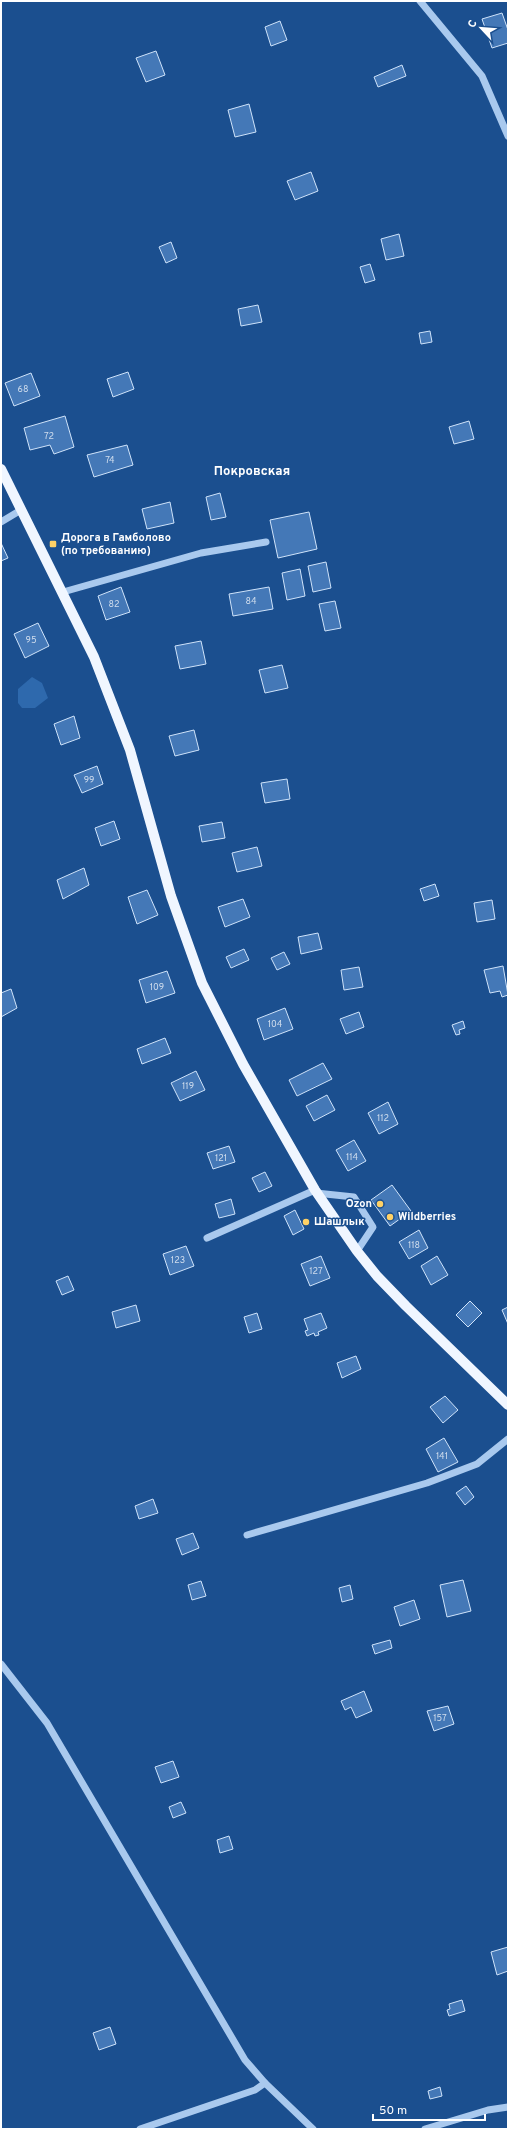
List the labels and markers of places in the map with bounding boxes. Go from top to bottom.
place label: Дорога в Гамболово (по требованию) [61,531,171,558]
marker: Дорога в Гамболово (по требованию) [48,539,58,549]
place label: Ozon [346,1197,372,1211]
marker: Ozon [375,1199,385,1209]
place label: Wildberries [398,1210,456,1224]
marker: Wildberries [385,1212,395,1222]
place label: Шашлык [314,1215,365,1229]
marker: Шашлык [301,1217,311,1227]

